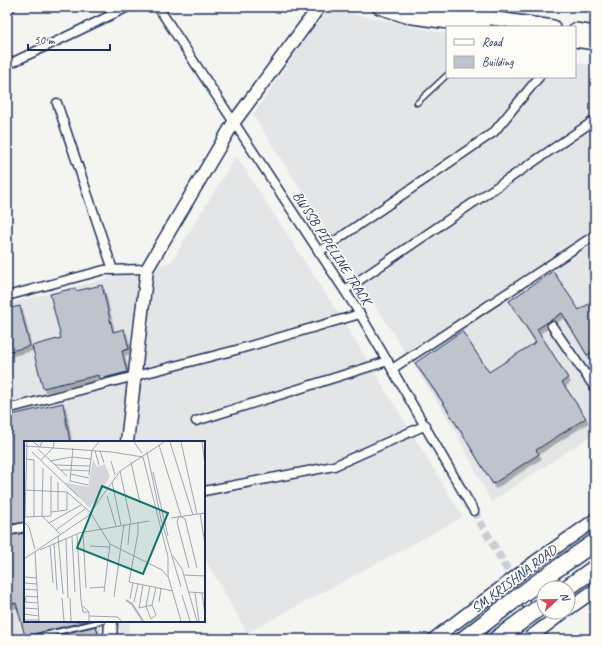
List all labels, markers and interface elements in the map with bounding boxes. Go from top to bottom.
scale bar [28,26,110,52]
legend [446,26,576,78]
text: 50 m [34,32,56,48]
text: Road [482,34,504,50]
text: Building [482,54,514,70]
street label: BWSSB PIPELINE TRACK [289,188,377,310]
inset map [24,441,205,622]
street label: SM KRISHNA ROAD [468,540,562,617]
north arrow [536,580,576,620]
text: N [558,590,574,604]

